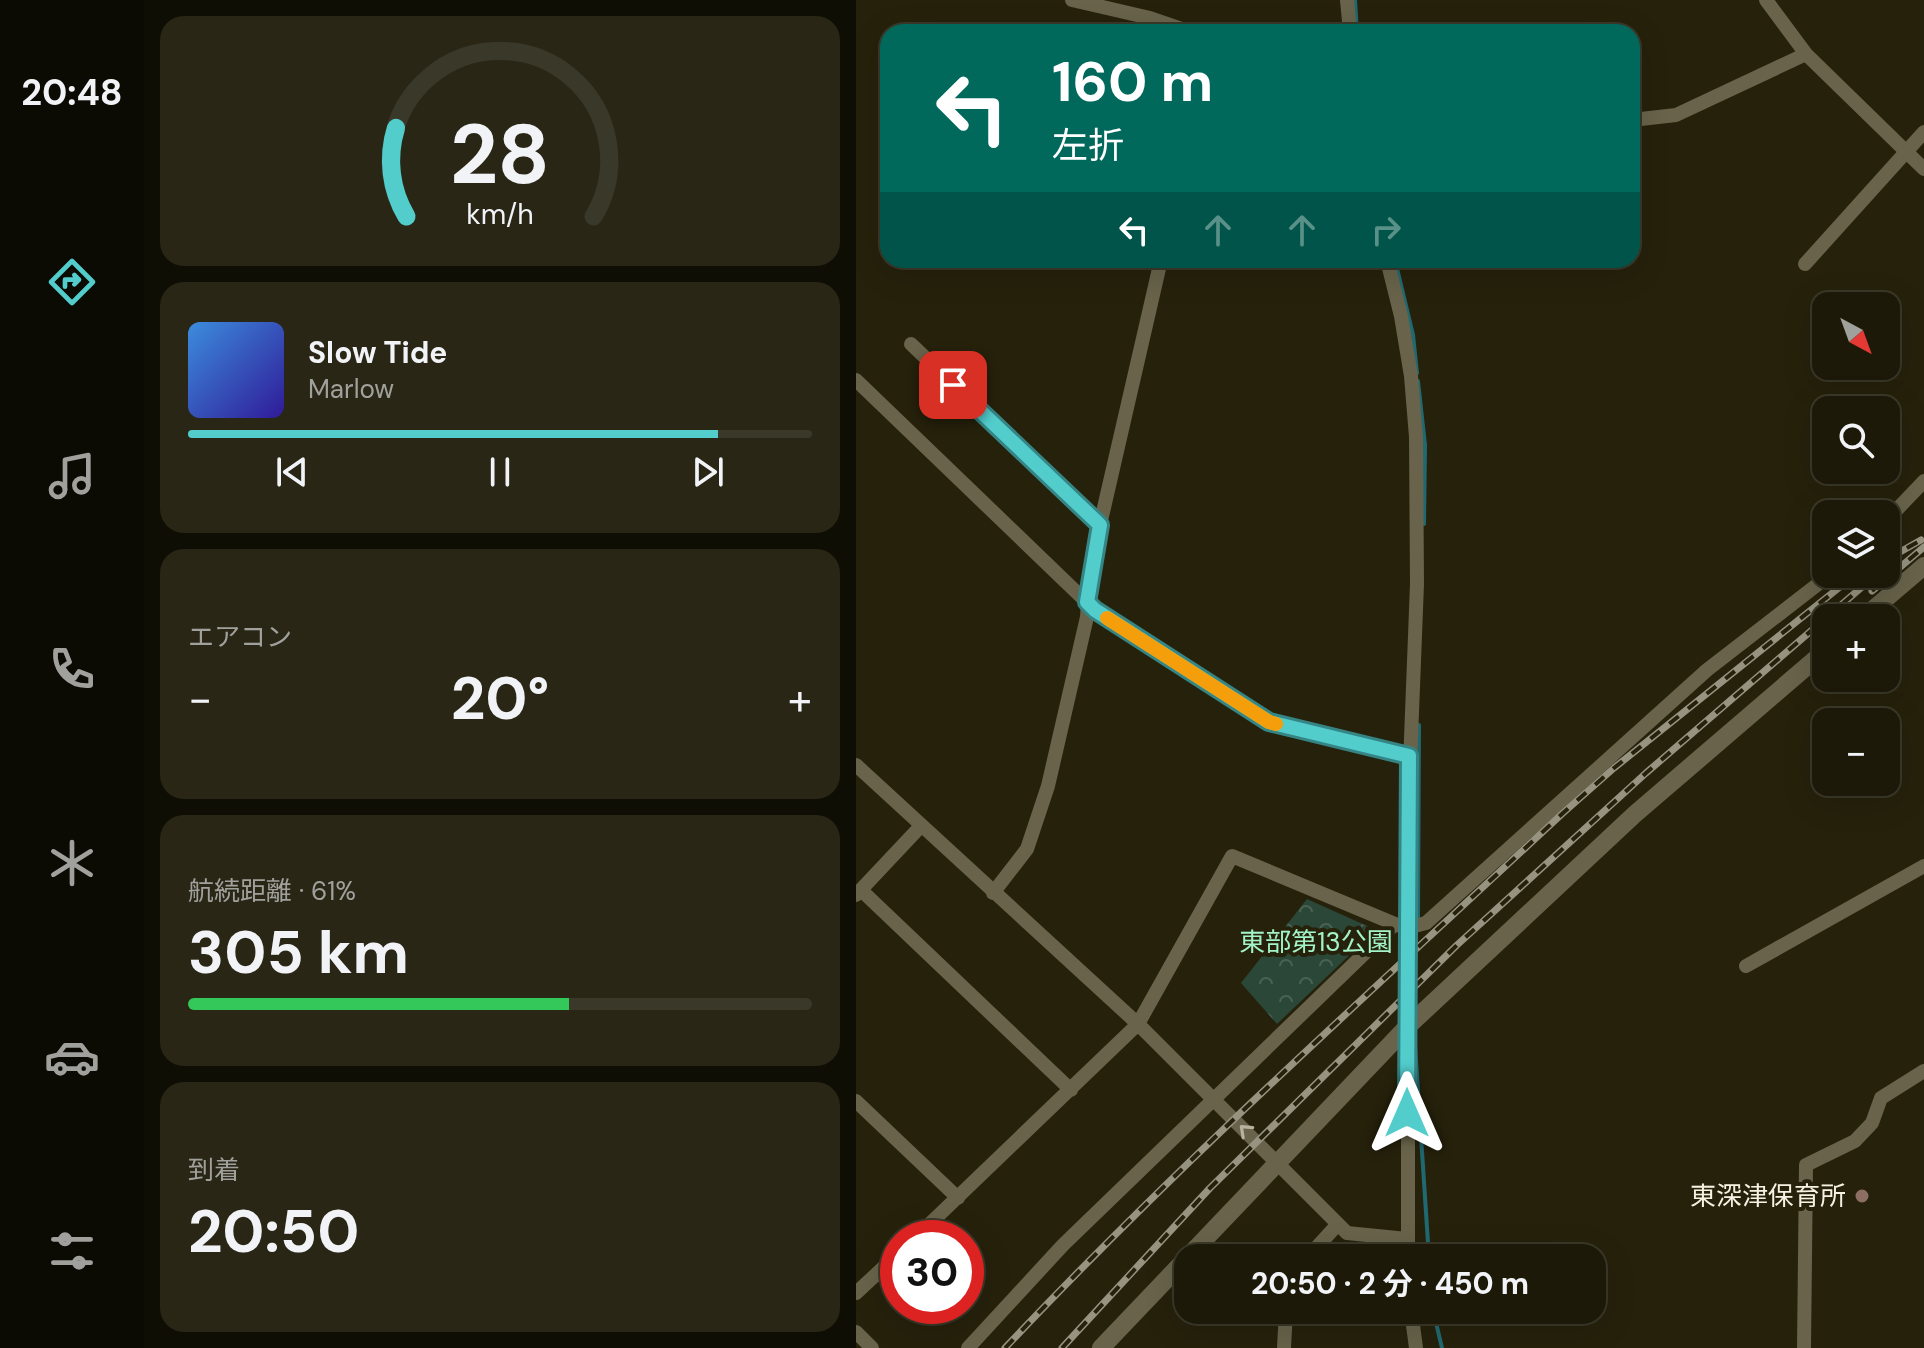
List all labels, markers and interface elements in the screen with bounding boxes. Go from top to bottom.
text: 160 m [1052,45,1213,118]
icon: left [920,56,1024,160]
text: 20:48 [21,69,123,116]
text: 28 [450,100,550,209]
text: 左折 [1052,122,1124,169]
text: km/h [466,196,534,233]
icon: left [1112,208,1156,252]
icon: ahead [1196,208,1240,252]
icon: ahead [1280,208,1324,252]
icon: right [1364,208,1408,252]
icon: directions [44,254,100,310]
north arrow [1812,292,1900,380]
map controls [1812,292,1900,796]
text: Slow Tide [308,333,447,372]
pin [919,351,987,419]
icon: arrive [931,363,975,407]
text: Marlow [308,372,394,406]
button: search [1812,396,1900,484]
icon: music [44,448,100,504]
icon: previous [270,450,314,494]
icon: pause [478,450,522,494]
icon: next [686,450,730,494]
button: layers [1812,500,1900,588]
button: + [1812,604,1900,692]
text: エアコン [188,620,292,654]
icon: phone [44,641,100,697]
text: 20° [451,659,549,738]
text: − [188,670,212,728]
text: + [788,670,812,728]
button: − [1812,708,1900,796]
icon: climate [44,835,100,891]
text: 航続距離 · 61% [188,874,356,908]
text: 305 km [188,913,409,992]
park label: 東部第13公園 [1239,925,1393,959]
icon: car [44,1029,100,1085]
position arrow [1365,1071,1449,1155]
one-way arrow [1240,1125,1254,1139]
text: 到着 [188,1153,240,1187]
place label: 東深津保育所 [1690,1179,1846,1213]
marker: 東深津保育所 [1853,1187,1871,1205]
text: 20:50 [188,1192,359,1271]
speed limit sign: 30 [880,1220,984,1324]
icon: filters [44,1223,100,1279]
text: 20:50 · 2 分 · 450 m [1251,1264,1529,1303]

